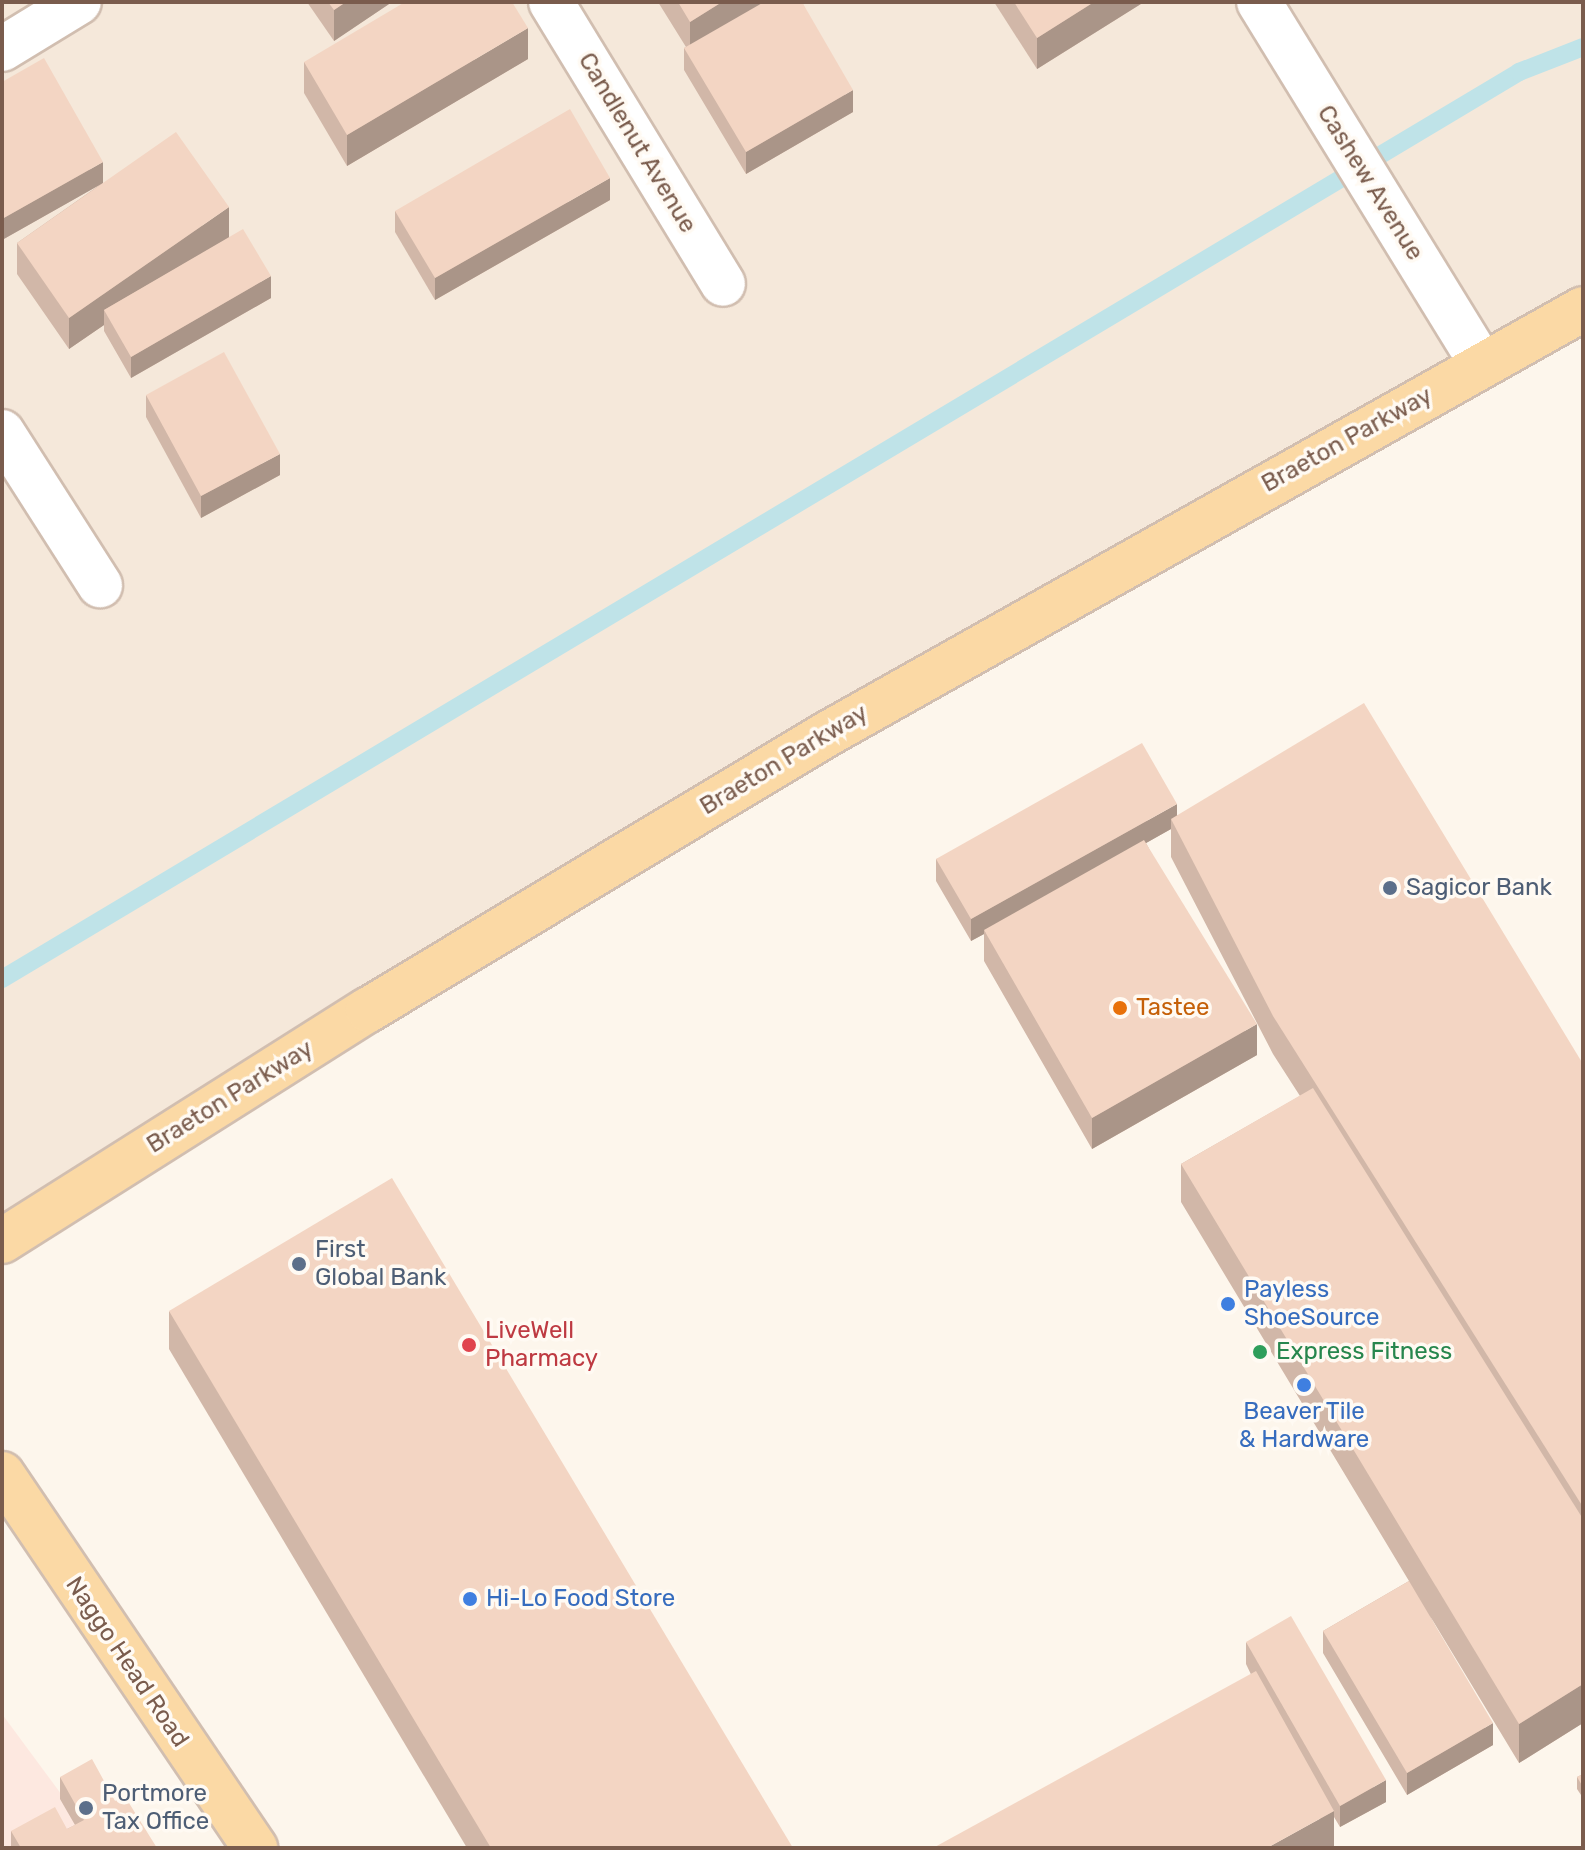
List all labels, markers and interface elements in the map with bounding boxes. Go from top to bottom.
street label: Candlenut Avenue [572,47,702,239]
street label: Cashew Avenue [1311,100,1429,266]
street label: Braeton Parkway [1257,381,1437,499]
street label: Braeton Parkway [695,699,873,821]
place label: Sagicor Bank [1406,874,1553,902]
marker: Sagicor Bank [1381,879,1399,897]
place label: Tastee [1136,994,1209,1022]
marker: Tastee [1111,999,1129,1017]
street label: Braeton Parkway [142,1034,318,1160]
place label: First Global Bank [315,1236,446,1292]
marker: First Global Bank [290,1255,308,1273]
place label: Payless ShoeSource [1244,1276,1379,1332]
marker: Payless ShoeSource [1219,1295,1237,1313]
place label: LiveWell Pharmacy [485,1317,598,1373]
marker: LiveWell Pharmacy [460,1336,478,1354]
place label: Express Fitness [1276,1338,1452,1366]
marker: Express Fitness [1251,1343,1269,1361]
marker: Beaver Tile & Hardware [1295,1376,1313,1394]
place label: Beaver Tile & Hardware [1239,1398,1369,1454]
street label: Naggo Head Road [59,1571,195,1753]
place label: Hi-Lo Food Store [486,1585,675,1613]
marker: Hi-Lo Food Store [461,1590,479,1608]
place label: Portmore Tax Office [102,1780,209,1836]
marker: Portmore Tax Office [77,1799,95,1817]

